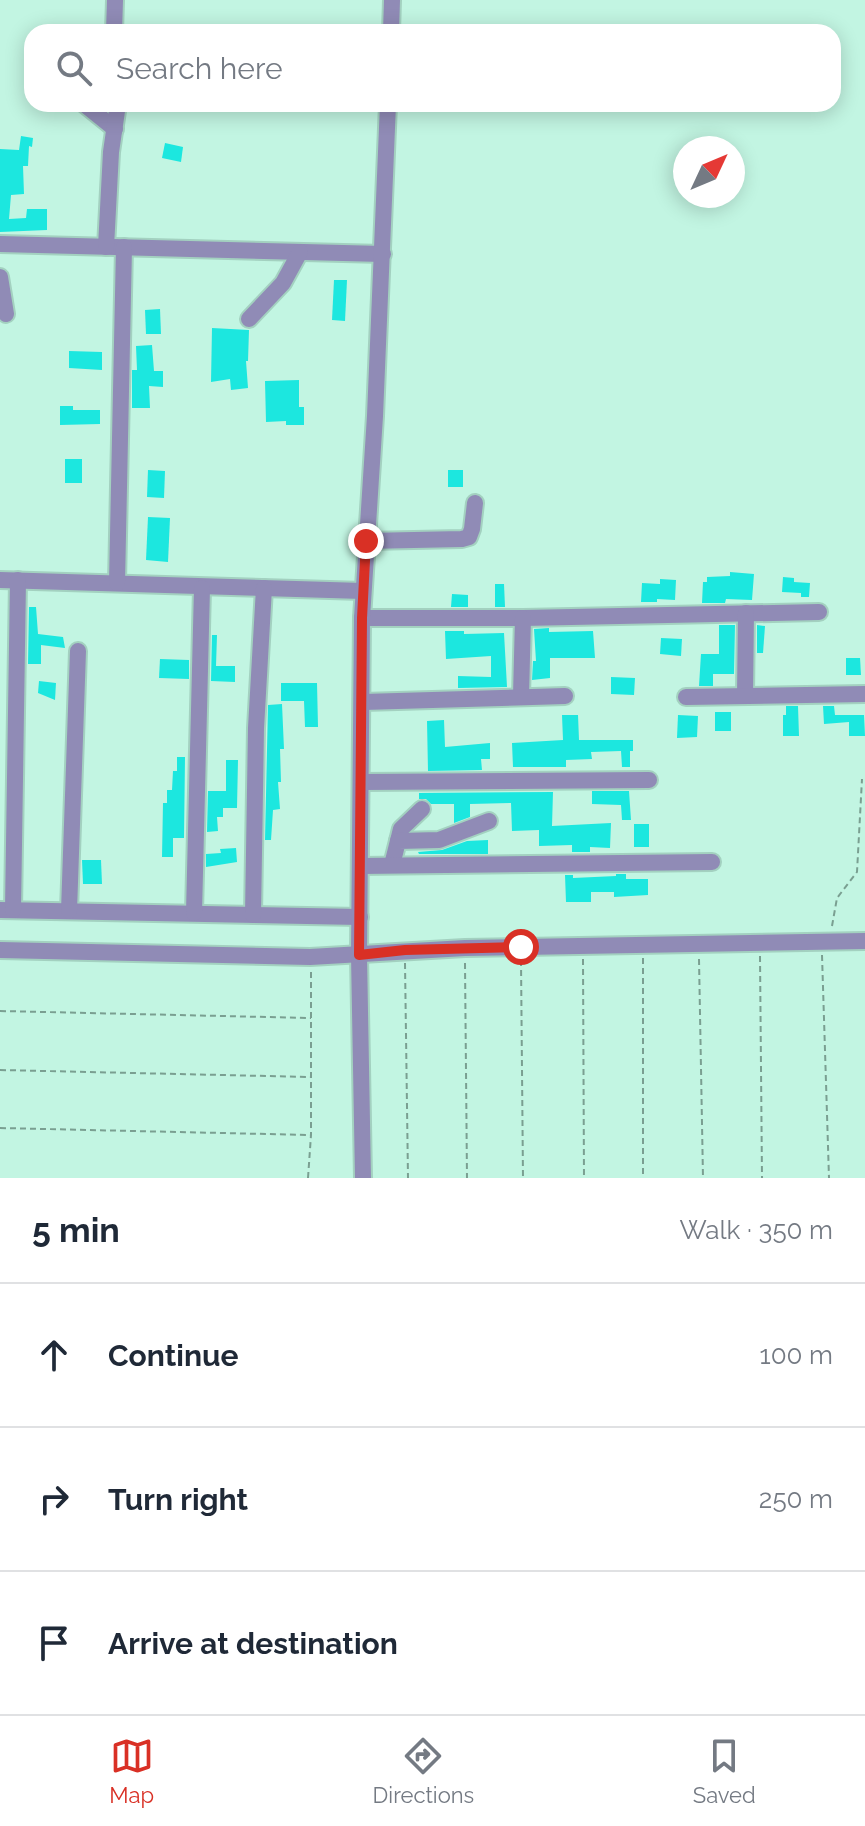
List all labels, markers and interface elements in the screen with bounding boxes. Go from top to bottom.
search box [24,24,841,112]
icon: search [52,46,96,90]
text: Search here [116,51,283,86]
north arrow [673,136,745,208]
route end [348,523,384,559]
route start [503,929,539,965]
text: 5 min [32,1210,120,1250]
text: Walk · 350 m [679,1215,833,1245]
icon: ahead [32,1333,76,1377]
text: Continue [108,1338,239,1373]
text: 100 m [760,1340,833,1370]
icon: right [32,1477,76,1521]
text: Turn right [108,1482,248,1517]
text: 250 m [759,1484,833,1514]
icon: arrive [32,1621,76,1665]
text: Arrive at destination [108,1626,398,1661]
tab: Map [109,1734,154,1808]
tab: Directions [373,1734,474,1808]
tab: Saved [693,1734,756,1808]

